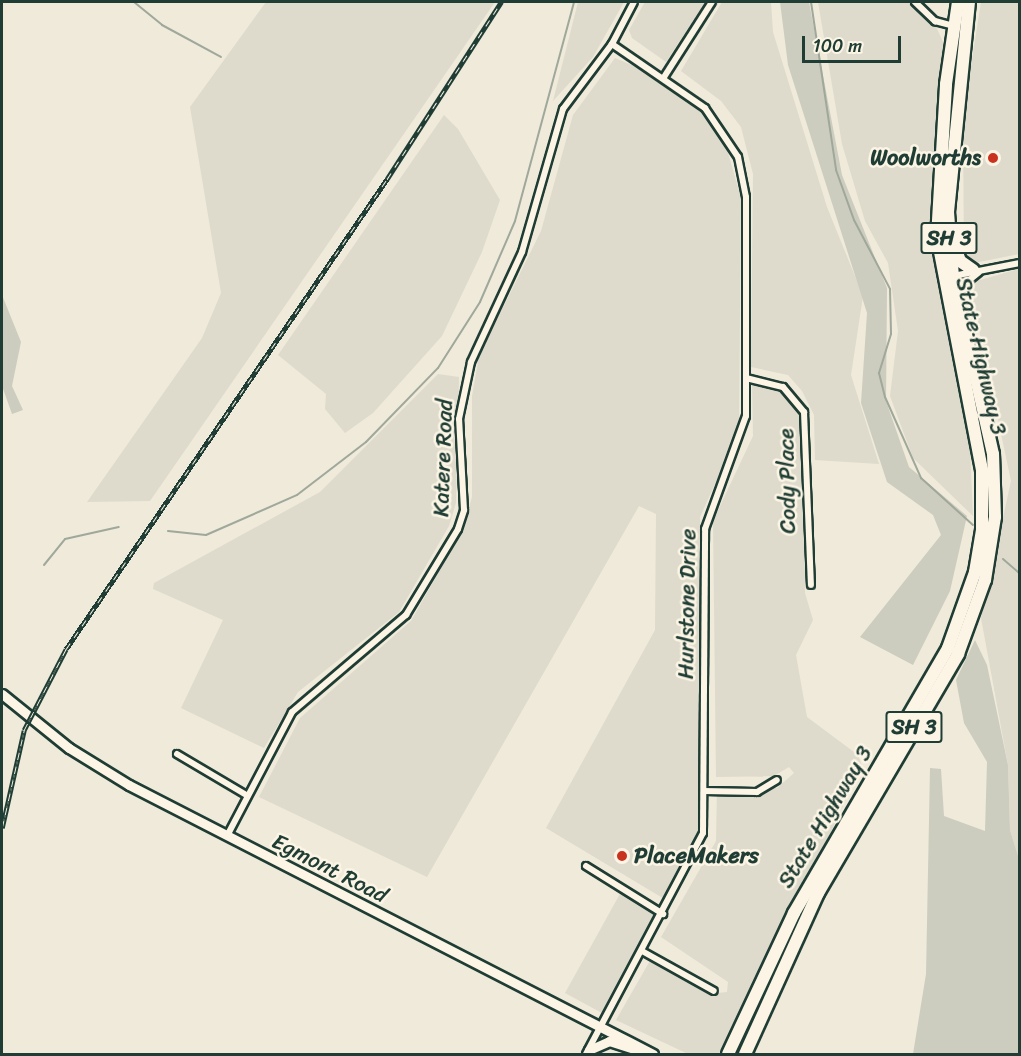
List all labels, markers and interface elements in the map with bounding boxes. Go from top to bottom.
scale bar [805,24,904,62]
text: 100 m [813,30,862,62]
place label: Woolworths [870,145,981,171]
marker: Woolworths [986,151,1000,165]
road number: SH 3 [919,220,979,256]
street label: State Highway 3 [950,275,1012,437]
street label: Katere Road [428,399,458,517]
street label: Cody Place [773,427,801,535]
street label: Hurlstone Drive [672,529,702,679]
road number: SH 3 [884,709,944,745]
street label: State Highway 3 [772,741,878,893]
street label: Egmont Road [268,828,392,908]
place label: PlaceMakers [634,843,759,869]
marker: PlaceMakers [615,849,629,863]

